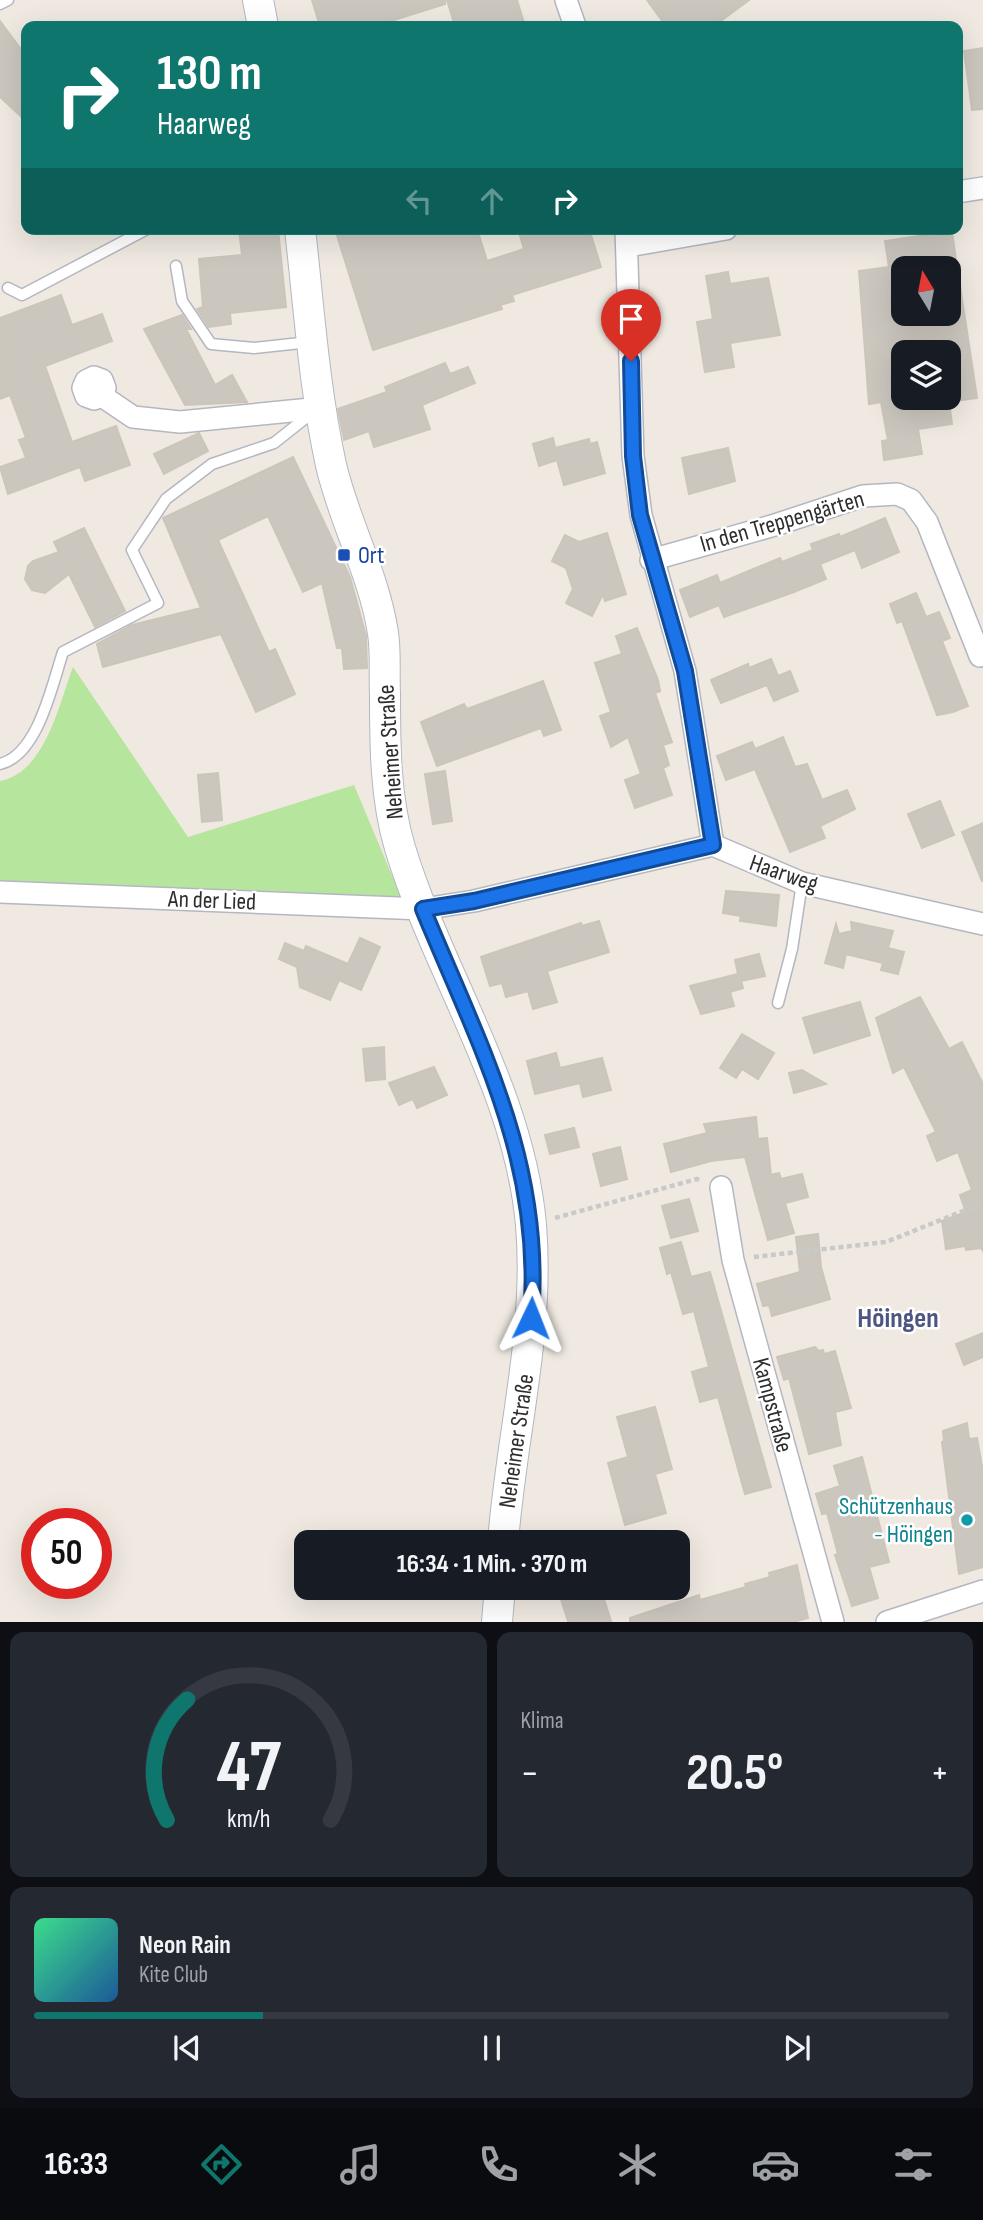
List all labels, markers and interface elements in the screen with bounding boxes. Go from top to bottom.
text: 130 m [157,45,262,104]
icon: right [42,49,133,140]
text: Haarweg [157,105,251,144]
icon: left [400,182,438,220]
icon: ahead [473,182,511,220]
icon: right [546,182,584,220]
north arrow [891,256,961,326]
map controls [891,256,961,410]
pin [601,289,661,361]
icon: arrive [612,300,650,338]
button: layers [891,340,961,410]
street label: In den Treppengärten [697,484,868,559]
place label: Ort [358,541,384,570]
marker: Ort [336,547,352,563]
street label: Neheimer Straße [371,684,410,820]
street label: Haarweg [746,848,822,899]
street label: An der Lied [166,884,257,917]
position arrow [494,1281,568,1355]
district label: Höingen [857,1302,939,1335]
street label: Kampstraße [746,1355,799,1456]
street label: Neheimer Straße [493,1372,540,1510]
place label: Schützenhaus - Höingen [839,1492,953,1549]
speed limit sign: 50 [21,1508,112,1599]
marker: Schützenhaus - Höingen [959,1512,975,1528]
text: 16:34 · 1 Min. · 370 m [397,1549,587,1580]
text: Klima [521,1707,564,1735]
text: 47 [216,1725,281,1813]
text: 20.5° [686,1742,783,1805]
text: − [521,1751,539,1796]
text: + [930,1751,949,1796]
text: km/h [227,1804,270,1835]
text: Neon Rain [139,1930,231,1961]
text: Kite Club [139,1961,208,1989]
icon: previous [168,2029,206,2067]
icon: pause [473,2029,511,2067]
icon: next [778,2029,816,2067]
icon: directions [197,2140,246,2189]
icon: music [336,2140,385,2189]
icon: phone [474,2140,523,2189]
icon: climate [613,2140,662,2189]
icon: car [751,2140,800,2189]
icon: filters [889,2140,938,2189]
text: 16:33 [45,2145,108,2184]

